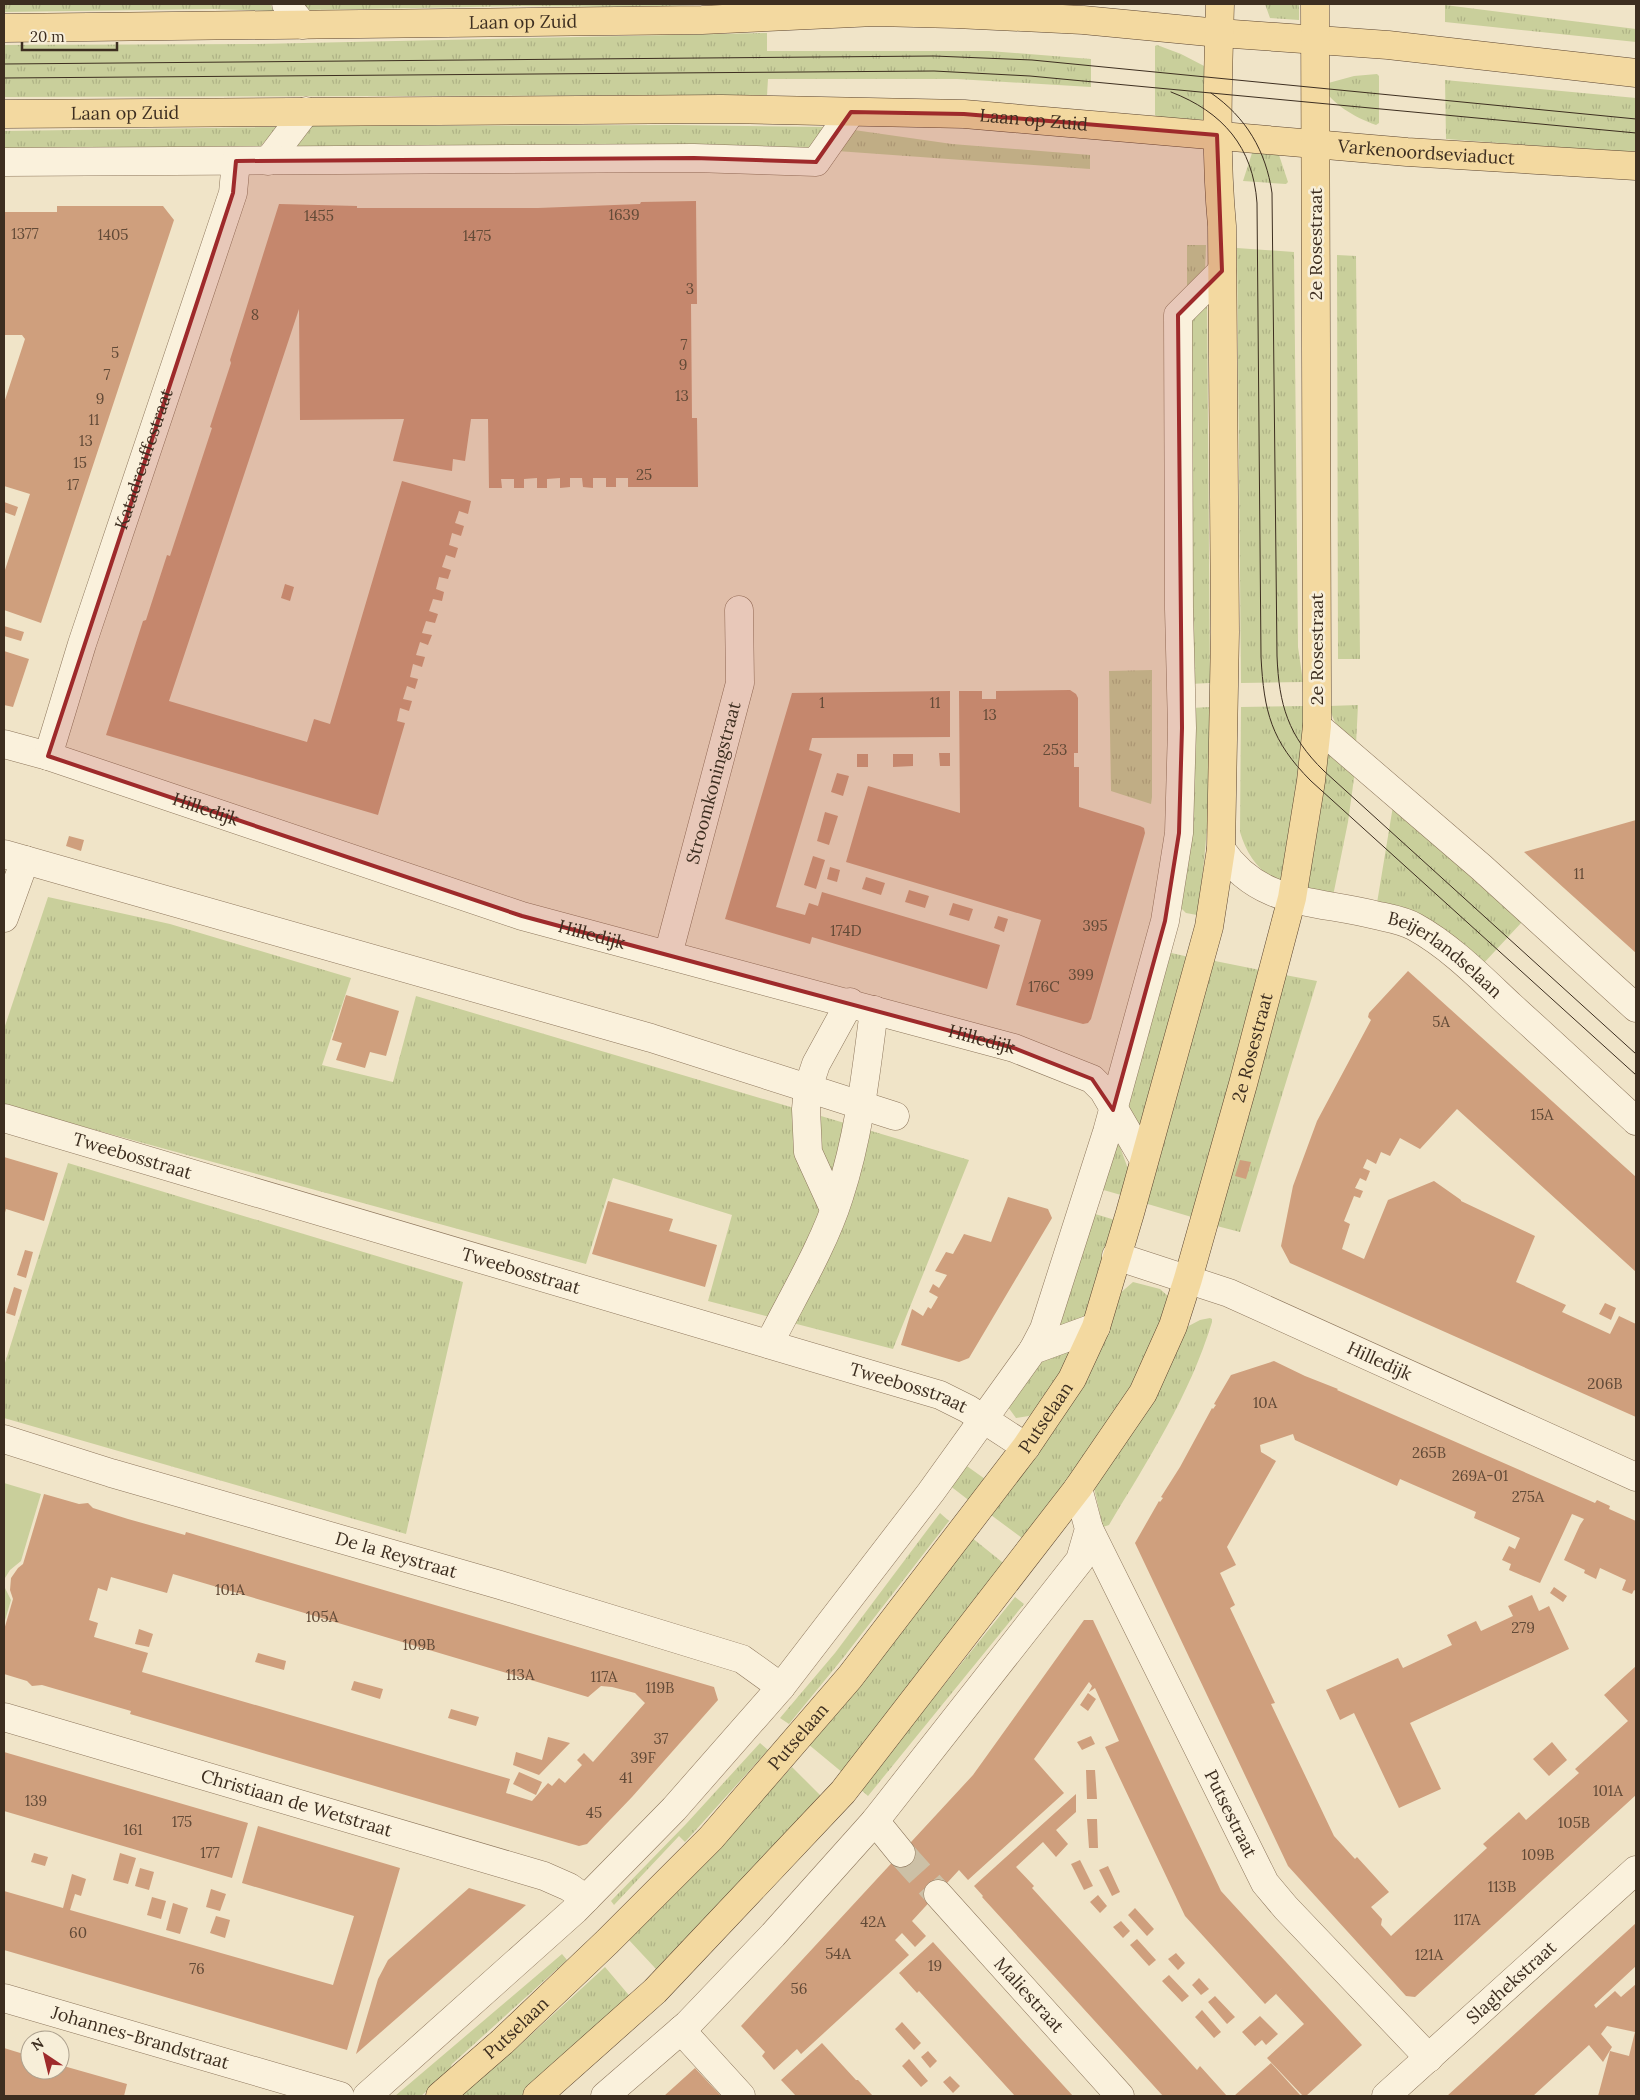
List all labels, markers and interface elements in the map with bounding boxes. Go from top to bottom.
street label: Laan op Zuid [469,9,578,34]
scale bar [22,20,118,52]
text: 20 m [30,27,65,46]
street label: Laan op Zuid [71,101,180,125]
street label: Laan op Zuid [979,103,1089,136]
street label: Varkenoordseviaduct [1336,134,1516,170]
street label: 2e Rosestraat [1304,188,1327,300]
house number: 1639 [608,205,640,224]
house number: 1455 [304,206,334,225]
house number: 1377 [11,224,39,243]
house number: 1405 [97,225,129,244]
house number: 1475 [463,226,491,245]
house number: 3 [686,279,694,298]
house number: 8 [251,305,259,324]
house number: 7 [681,335,688,354]
house number: 5 [111,343,119,362]
house number: 9 [679,355,687,374]
house number: 7 [104,365,111,384]
street label: Katadreuffestraat [109,386,178,532]
house number: 13 [675,386,689,405]
house number: 9 [96,389,104,408]
house number: 11 [89,410,99,429]
house number: 13 [79,431,93,450]
house number: 15 [73,453,87,472]
house number: 25 [636,465,652,484]
house number: 17 [67,475,79,494]
street label: 2e Rosestraat [1305,593,1328,705]
house number: 1 [819,693,825,712]
house number: 11 [930,693,940,712]
street label: Stroomkoningstraat [681,699,746,867]
house number: 13 [983,705,997,724]
house number: 253 [1043,740,1067,759]
street label: Hilledijk [170,787,242,831]
house number: 11 [1574,864,1584,883]
street label: Beijerlandselaan [1386,906,1507,1003]
street label: Hilledijk [556,914,628,954]
house number: 395 [1082,916,1108,935]
house number: 174D [830,921,862,940]
house number: 399 [1068,965,1094,984]
house number: 176C [1028,977,1060,996]
street label: 2e Rosestraat [1226,990,1278,1105]
house number: 5A [1432,1012,1450,1031]
street label: Hilledijk [946,1019,1018,1059]
house number: 15A [1530,1105,1554,1124]
street label: Tweebosstraat [70,1127,195,1184]
street label: Tweebosstraat [459,1242,583,1299]
street label: Hilledijk [1344,1336,1416,1385]
street label: Tweebosstraat [847,1357,972,1418]
house number: 206B [1587,1374,1623,1393]
street label: Putselaan [1013,1377,1078,1457]
house number: 10A [1253,1393,1278,1412]
house number: 265B [1412,1443,1446,1462]
house number: 269A-01 [1452,1466,1508,1485]
house number: 275A [1512,1487,1545,1506]
street label: De la Reystraat [333,1526,460,1583]
house number: 101A [215,1580,246,1599]
house number: 105A [306,1607,339,1626]
house number: 279 [1511,1618,1535,1637]
house number: 109B [403,1635,435,1654]
house number: 113A [506,1665,535,1684]
house number: 117A [591,1667,618,1686]
house number: 119B [646,1678,674,1697]
street label: Putselaan [763,1698,833,1775]
house number: 37 [654,1729,669,1748]
house number: 39F [630,1748,656,1767]
street label: Christiaan de Wetstraat [198,1764,395,1842]
street label: Putsestraat [1200,1766,1263,1861]
house number: 41 [619,1768,633,1787]
house number: 101A [1593,1781,1624,1800]
house number: 139 [25,1791,47,1810]
house number: 45 [586,1803,602,1822]
house number: 175 [172,1812,192,1831]
house number: 105B [1558,1813,1590,1832]
house number: 161 [123,1820,143,1839]
house number: 177 [200,1843,220,1862]
house number: 109B [1522,1845,1554,1864]
house number: 113B [1488,1877,1516,1896]
house number: 117A [1454,1910,1481,1929]
house number: 42A [860,1912,886,1931]
house number: 60 [69,1923,87,1942]
street label: Slaghekstraat [1461,1936,1561,2029]
house number: 54A [825,1944,851,1963]
house number: 121A [1415,1945,1444,1964]
street label: Maliestraat [989,1952,1069,2037]
house number: 19 [928,1956,942,1975]
house number: 76 [189,1959,205,1978]
house number: 56 [791,1979,807,1998]
street label: Putselaan [478,1992,553,2064]
street label: Johannes-Brandstraat [48,2000,232,2074]
north arrow [20,2030,70,2080]
text: N [28,2034,47,2055]

